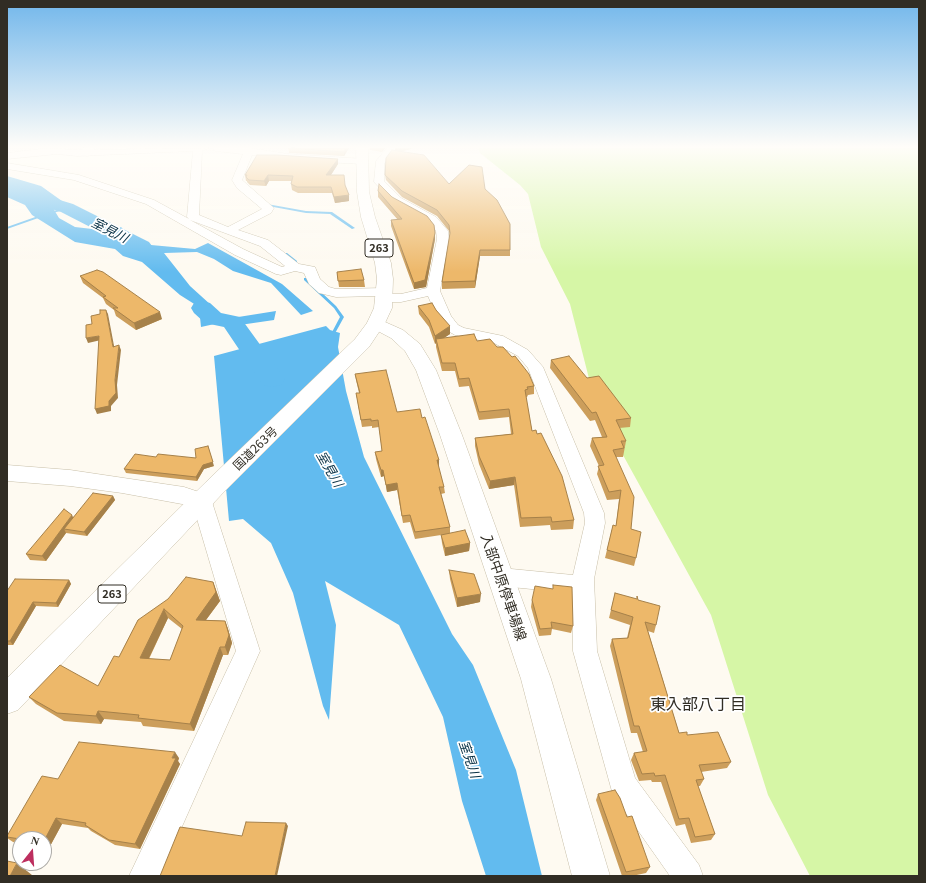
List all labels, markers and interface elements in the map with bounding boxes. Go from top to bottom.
water label: 室見川 [89,214,131,246]
road number: 263 [365,239,393,257]
street label: 国道263号 [230,423,280,473]
water label: 室見川 [313,448,347,490]
street label: 入部中原停車場線 [478,531,530,643]
road number: 263 [98,585,126,603]
district label: 東入部八丁目 [650,694,746,714]
water label: 室見川 [456,738,484,780]
north arrow [12,831,52,871]
text: N [30,834,41,847]

